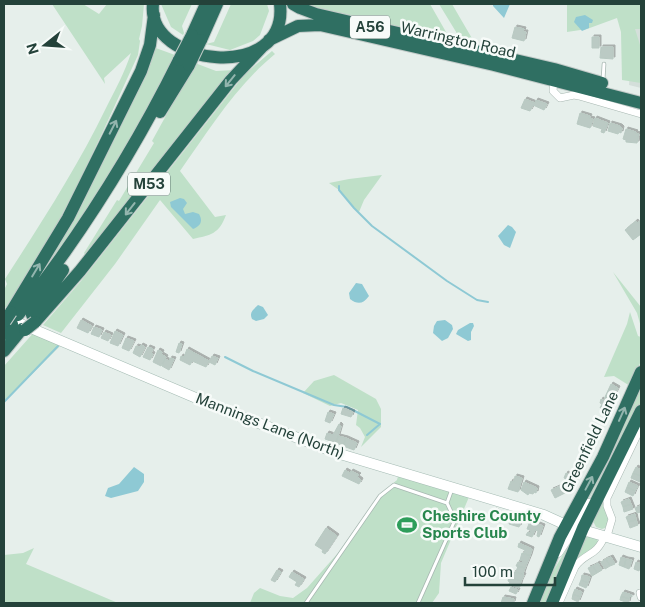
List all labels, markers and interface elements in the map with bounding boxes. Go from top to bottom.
road number: A56 [350,16,390,38]
street label: Warrington Road [399,18,517,61]
north arrow [20,20,70,70]
text: N [23,41,42,56]
one-way arrow [225,75,236,88]
one-way arrow [109,120,118,135]
road number: M53 [128,172,170,195]
one-way arrow [124,202,135,215]
one-way arrow [31,264,41,278]
street label: Greenfield Lane [558,388,621,495]
street label: Mannings Lane (North) [193,389,347,462]
one-way arrow [618,407,628,422]
one-way arrow [585,476,595,491]
place label: Cheshire County Sports Club [422,507,541,541]
sports icon: Cheshire County Sports Club [396,514,418,536]
scale bar [465,554,555,586]
text: 100 m [472,563,513,580]

